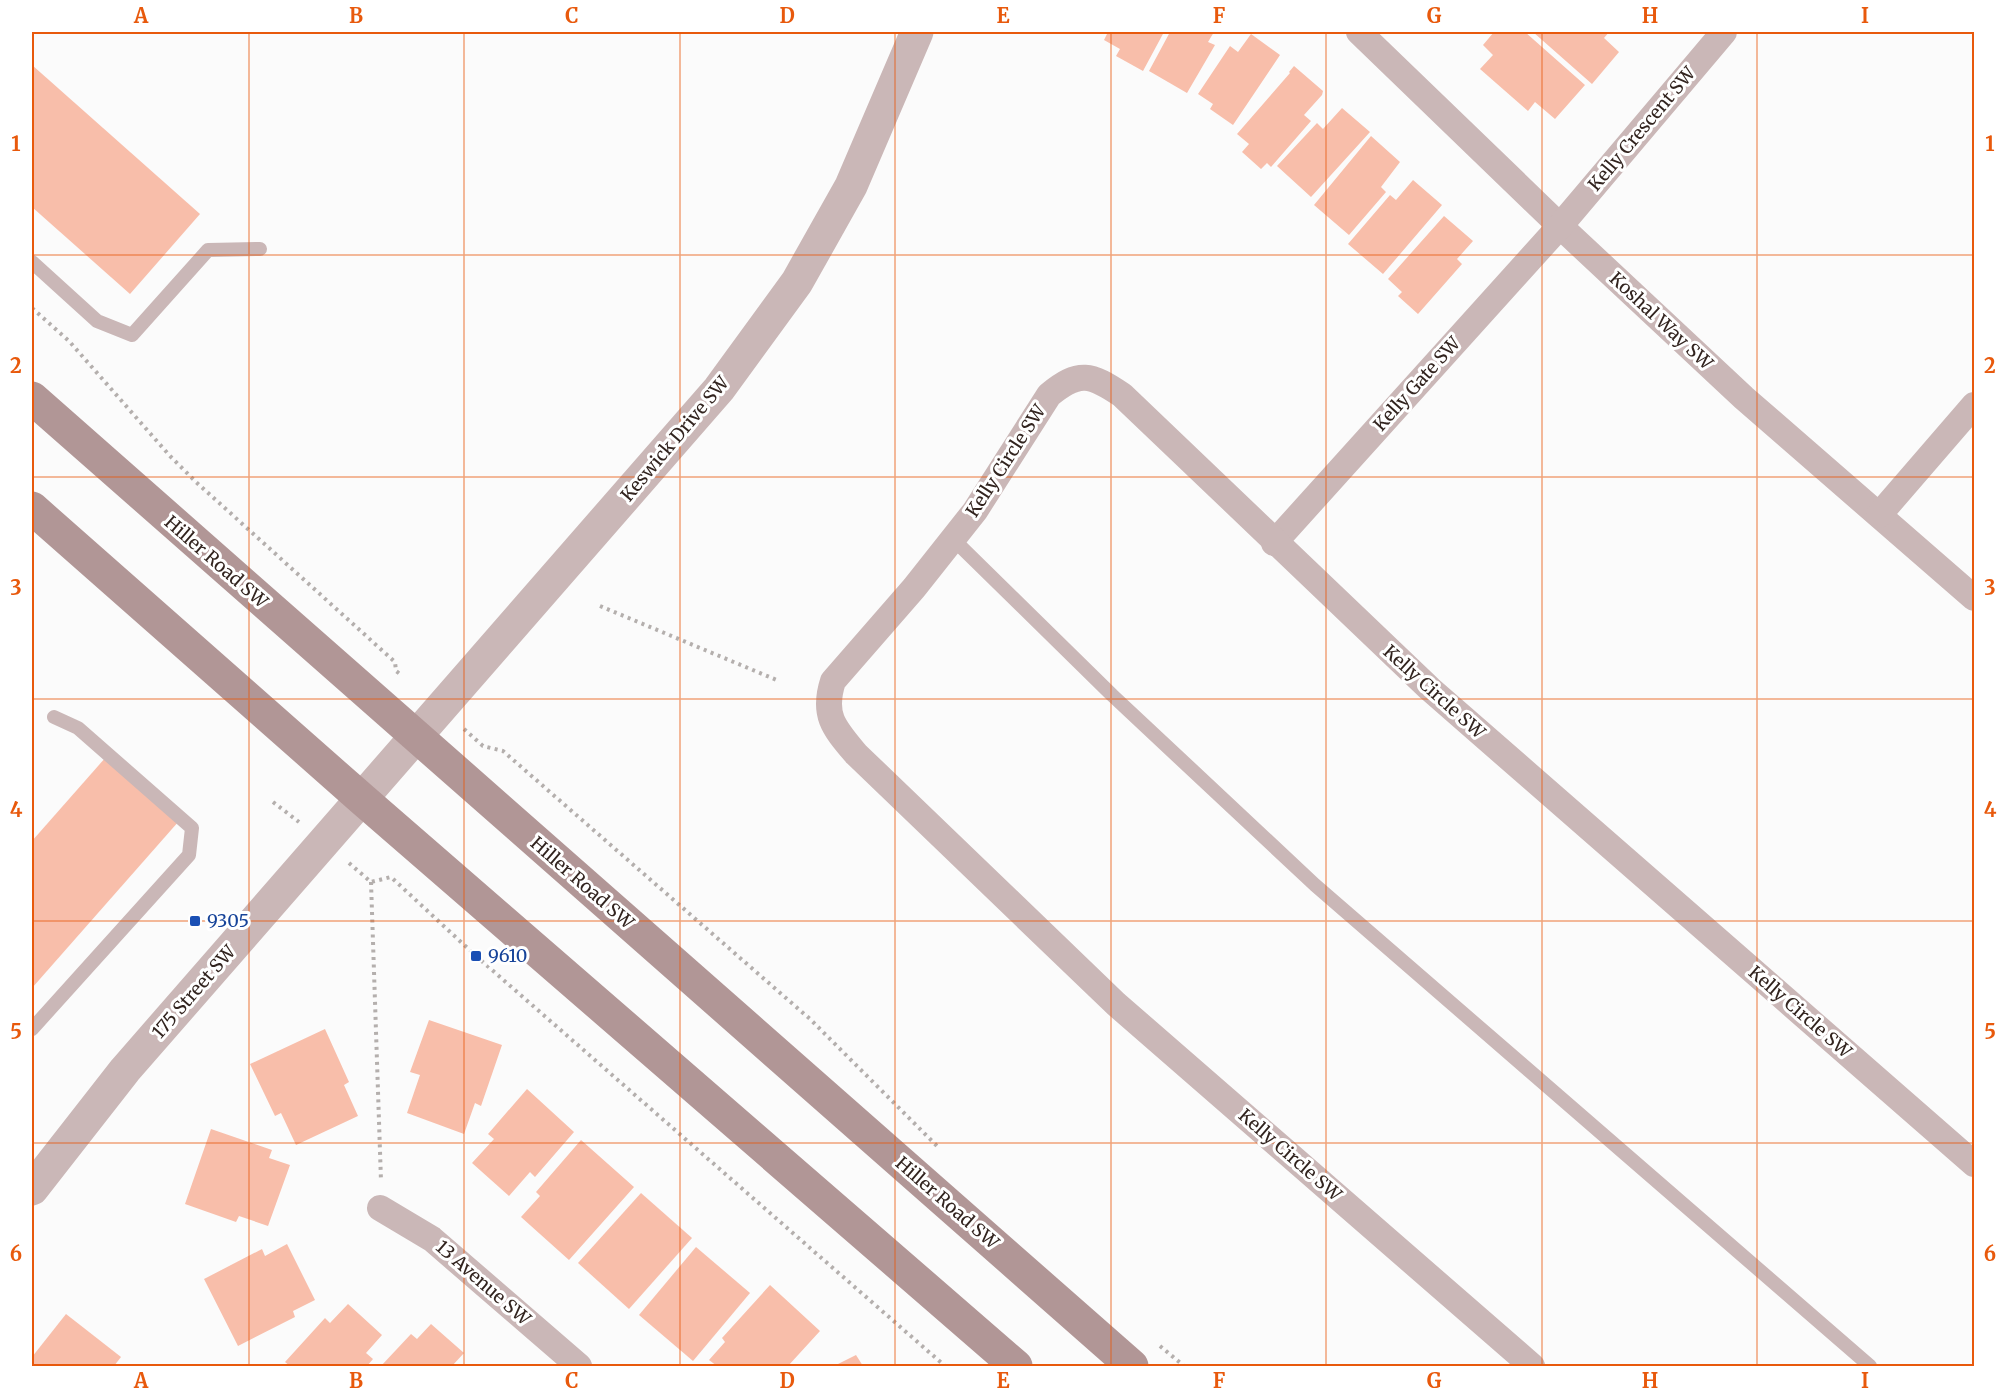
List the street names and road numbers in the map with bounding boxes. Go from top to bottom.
street label: Kelly Crescent SW [1583,61,1701,195]
street label: Koshal Way SW [1605,267,1719,375]
street label: Kelly Gate SW [1368,331,1466,436]
street label: Keswick Drive SW [616,371,734,506]
street label: Kelly Circle SW [961,399,1051,521]
street label: Hiller Road SW [160,510,274,614]
street label: Kelly Circle SW [1379,640,1491,744]
street label: Hiller Road SW [526,831,640,935]
street label: 175 Street SW [147,940,241,1043]
street label: Kelly Circle SW [1744,961,1857,1063]
street label: Kelly Circle SW [1234,1104,1347,1206]
street label: Hiller Road SW [891,1151,1005,1255]
street label: 13 Avenue SW [431,1235,536,1331]

